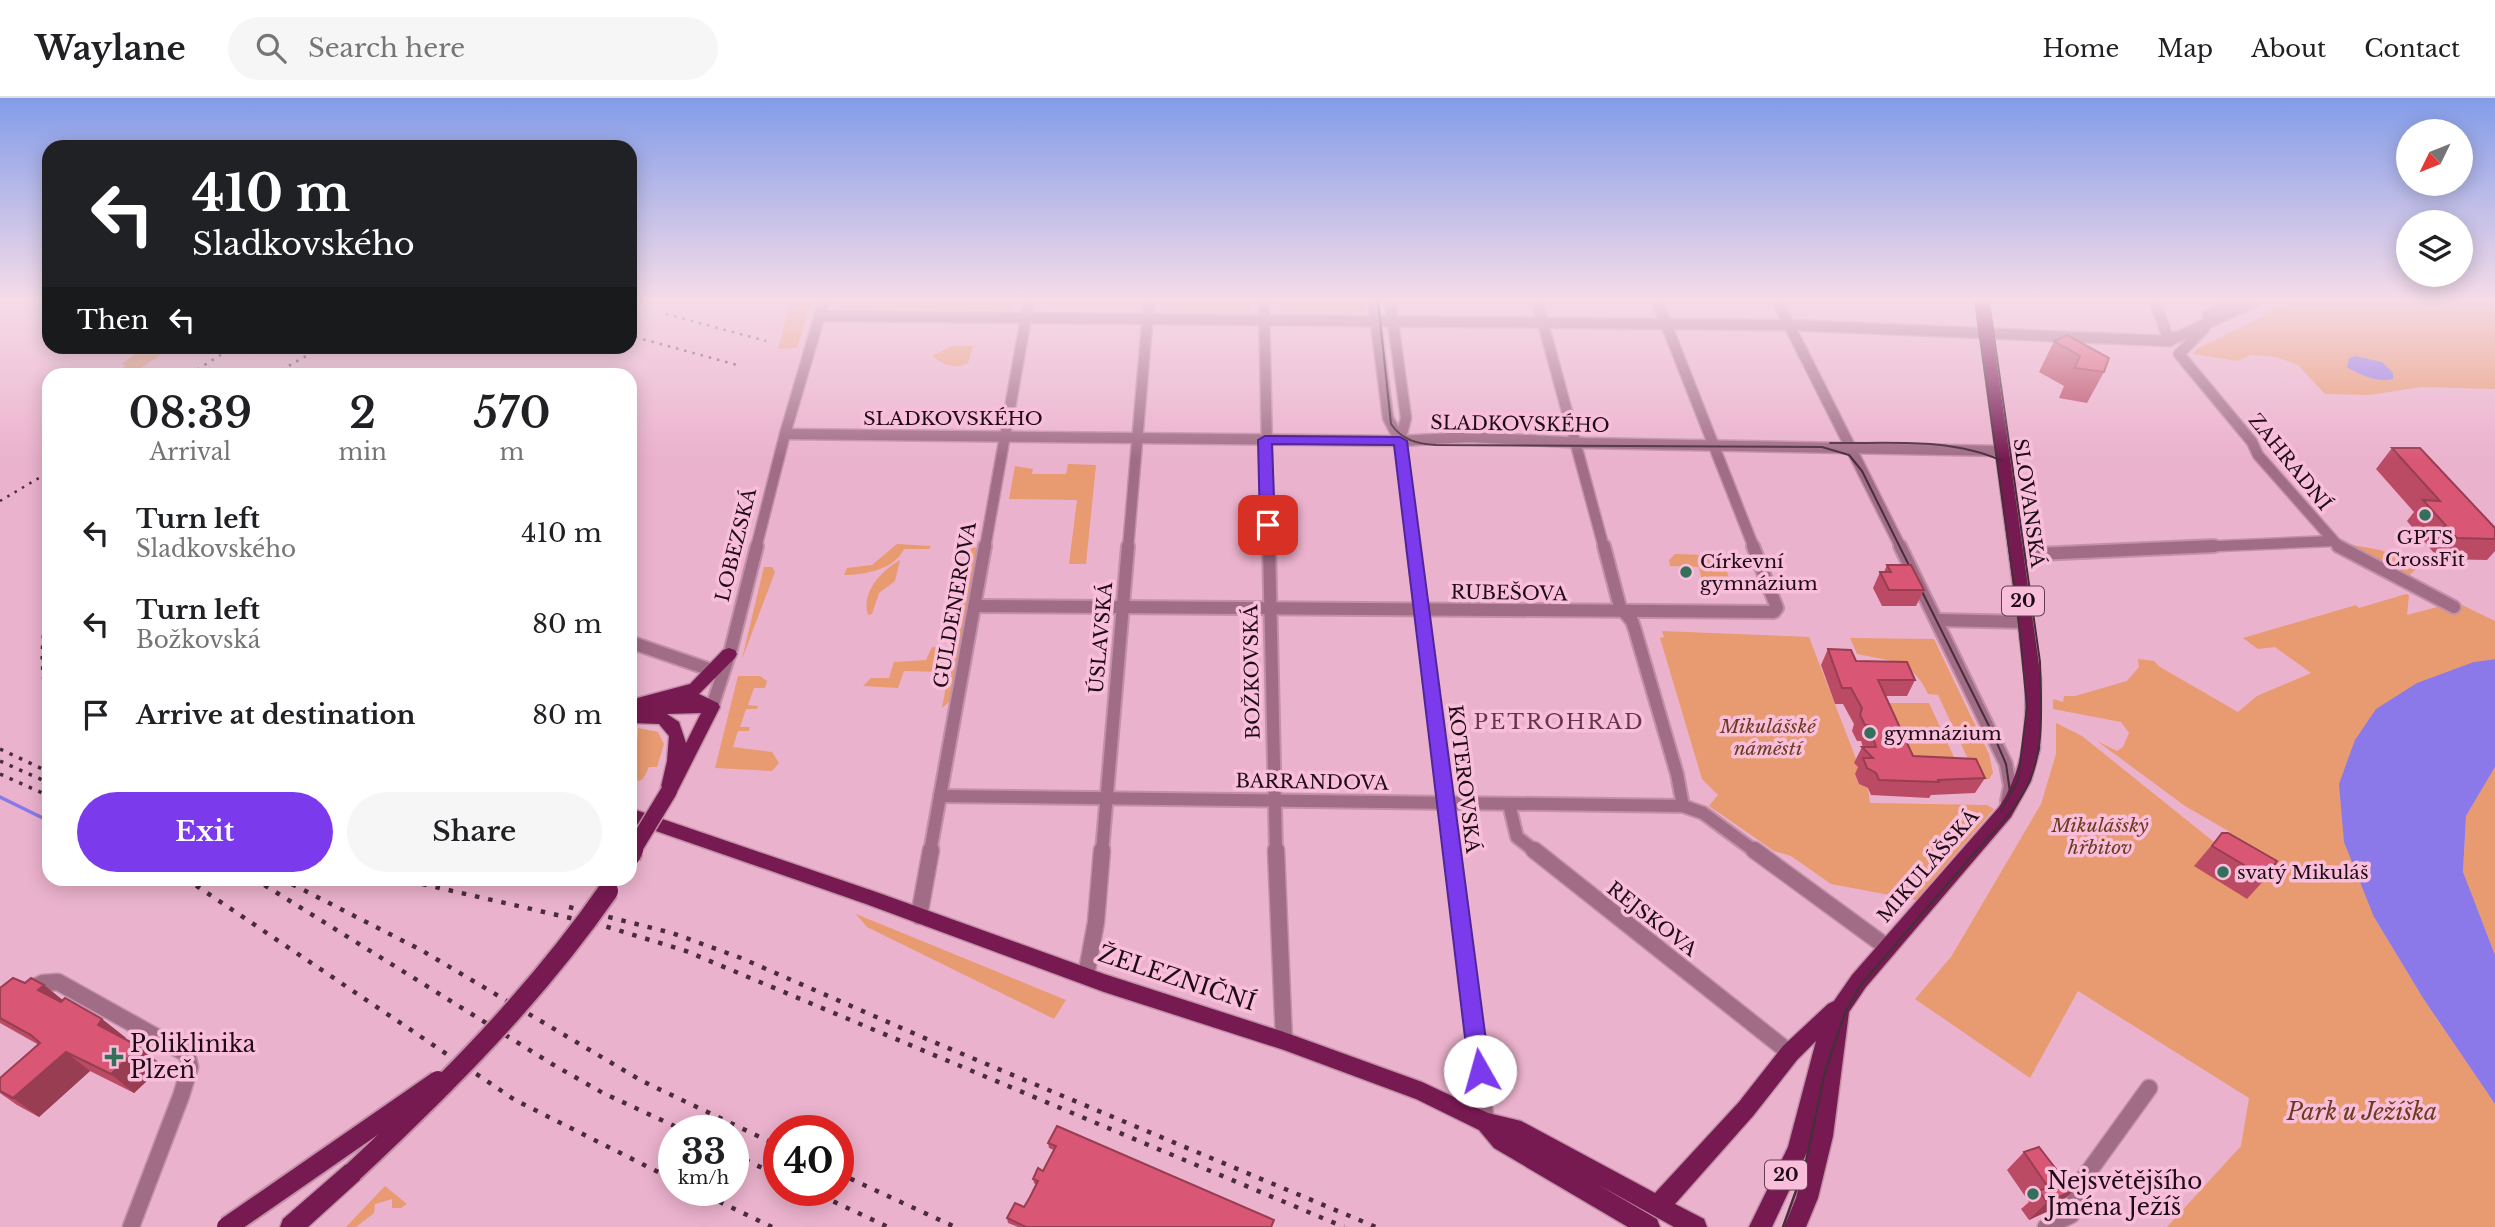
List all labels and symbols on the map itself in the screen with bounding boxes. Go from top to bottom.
north arrow [2396,119,2473,196]
street label: SLADKOVSKÉHO [863,407,1043,430]
street label: ZAHRADNÍ [2244,409,2336,515]
street label: SLADKOVSKÉHO [1430,411,1610,437]
street label: SLOVANSKÁ [2009,437,2049,569]
street label: LOBEZSKÁ [711,486,761,604]
pin [1238,495,1298,555]
marker: GPTS CrossFit [2417,507,2433,523]
street label: GULDENEROVA [929,520,981,690]
place label: GPTS CrossFit [2385,526,2466,571]
place label: Církevní gymnázium [1700,550,1818,595]
marker: Církevní gymnázium [1678,564,1694,580]
street label: RUBEŠOVA [1450,580,1568,606]
street label: ÚSLAVSKÁ [1085,581,1117,695]
road number: 20 [2002,587,2044,616]
street label: BOŽKOVSKÁ [1239,604,1265,740]
street label: KOTEROVSKÁ [1443,704,1485,855]
district label: PETROHRAD [1473,709,1645,735]
park label: Mikulášské náměstí [1719,715,1817,760]
place label: gymnázium [1884,722,2002,745]
marker: gymnázium [1862,725,1878,741]
street label: BARRANDOVA [1235,769,1389,795]
street label: MIKULÁŠSKÁ [1873,805,1984,927]
park label: Mikulášský hřbitov [2050,814,2149,859]
place label: svatý Mikuláš [2237,861,2369,884]
marker: svatý Mikuláš [2215,864,2231,880]
street label: REJSKOVA [1602,877,1702,962]
street label: ŽELEZNIČNÍ [1095,937,1260,1017]
place label: Poliklinika Plzeň [130,1030,256,1084]
position arrow [1443,1034,1517,1108]
marker: Poliklinika Plzeň [104,1047,124,1067]
park label: Park u Ježíška [2286,1098,2437,1126]
speed limit sign: 40 [763,1115,854,1206]
road number: 20 [1765,1160,1807,1190]
place label: Nejsvětějšího Jména Ježíš [2044,1167,2202,1221]
marker: Nejsvětějšího Jména Ježíš [2025,1186,2041,1202]

